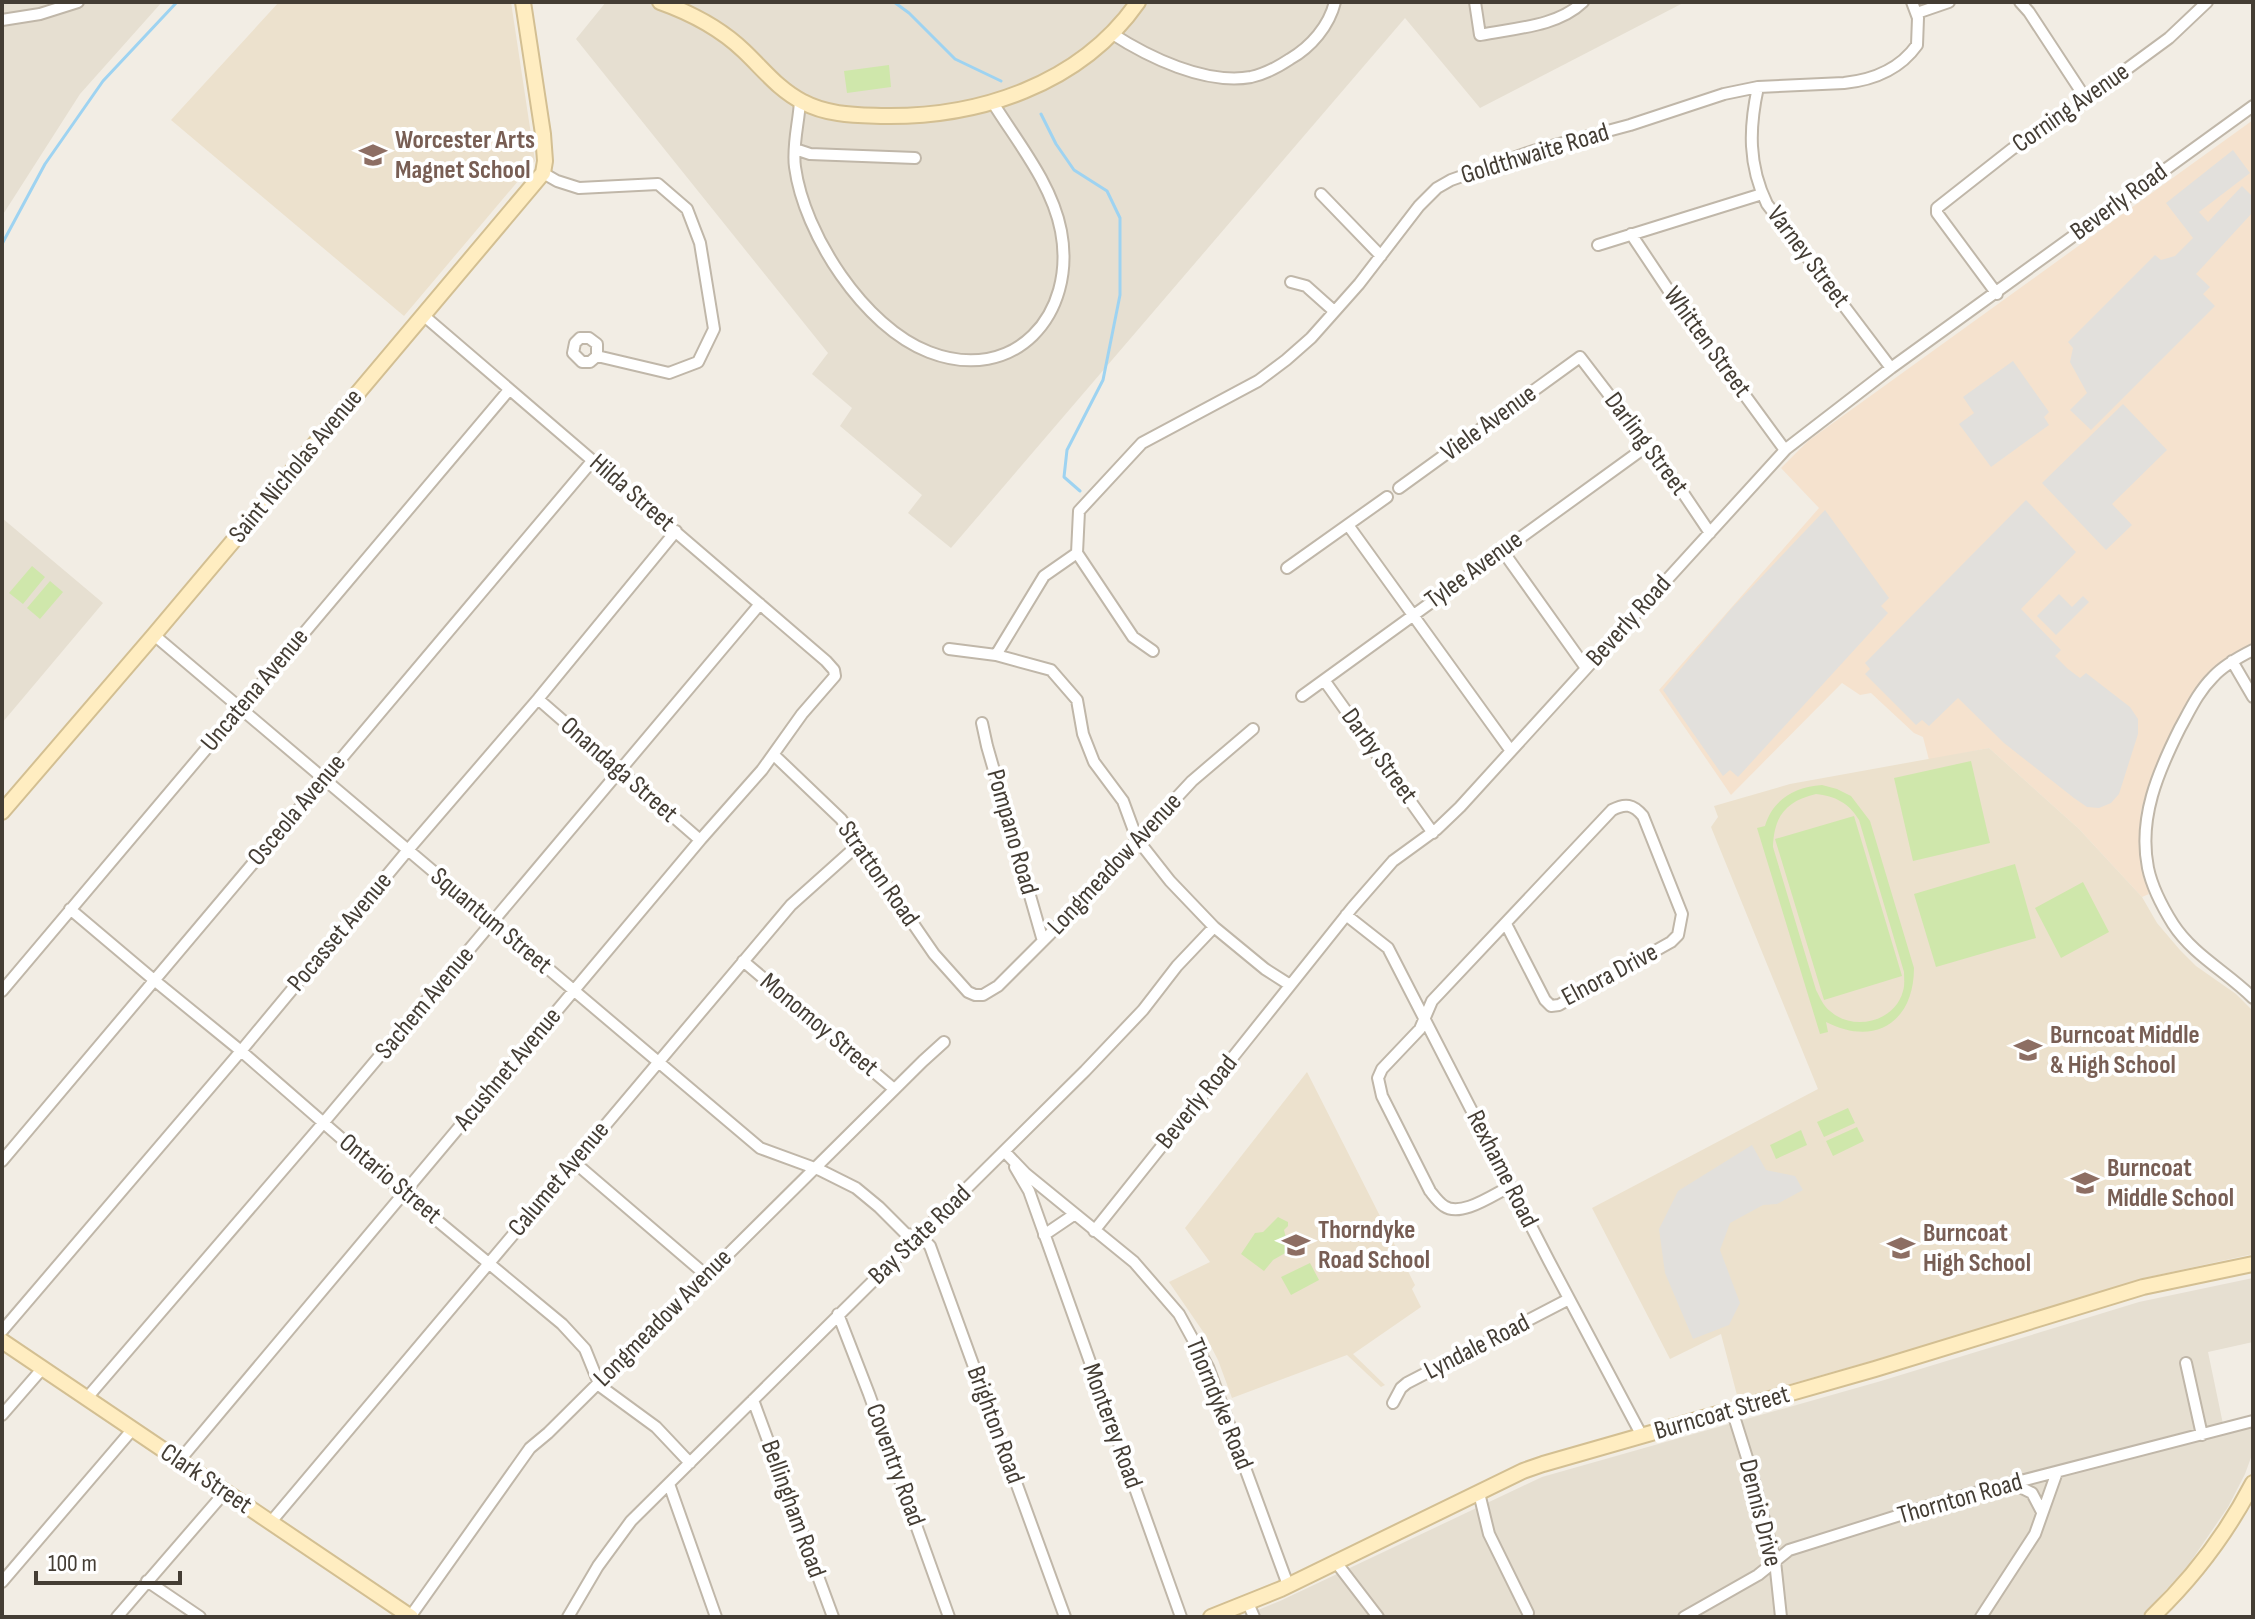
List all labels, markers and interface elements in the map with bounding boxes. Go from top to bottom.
street label: Corning Avenue [2006,56,2136,160]
street label: Goldthwaite Road [1457,117,1613,191]
place label: Worcester Arts Magnet School [395,125,535,186]
school or university icon: Worcester Arts Magnet School [358,140,388,170]
street label: Beverly Road [2065,157,2173,247]
street label: Varney Street [1760,200,1856,314]
street label: Whitten Street [1657,281,1758,403]
street label: Viele Avenue [1435,378,1543,468]
street label: Saint Nicholas Avenue [223,383,369,549]
street label: Darling Street [1597,386,1695,502]
street label: Hilda Street [583,448,681,538]
street label: Tylee Avenue [1419,524,1529,616]
street label: Beverly Road [1580,569,1678,673]
street label: Uncatena Avenue [195,622,315,758]
street label: Darby Street [1334,703,1424,810]
street label: Onandaga Street [554,711,684,829]
street label: Osceola Avenue [241,748,353,872]
street label: Pompano Road [979,766,1045,898]
street label: Longmeadow Avenue [1041,787,1189,941]
street label: Stratton Road [831,816,925,932]
street label: Squantum Street [424,861,558,981]
street label: Pocasset Avenue [281,866,399,998]
street label: Elnora Drive [1557,937,1663,1013]
street label: Sachem Avenue [369,940,481,1066]
street label: Monomoy Street [754,967,884,1083]
street label: Acushnet Avenue [447,1001,568,1137]
place label: Burncoat Middle & High School [2050,1020,2200,1081]
school or university icon: Burncoat Middle & High School [2013,1035,2043,1065]
street label: Beverly Road [1150,1049,1244,1155]
street label: Rexhame Road [1459,1105,1545,1233]
street label: Calumet Avenue [502,1115,616,1243]
street label: Ontario Street [333,1127,448,1231]
place label: Burncoat Middle School [2107,1153,2234,1214]
school or university icon: Burncoat Middle School [2070,1168,2100,1198]
street label: Bay State Road [862,1179,978,1291]
place label: Thorndyke Road School [1318,1215,1430,1276]
place label: Burncoat High School [1923,1218,2031,1279]
school or university icon: Thorndyke Road School [1281,1230,1311,1260]
school or university icon: Burncoat High School [1886,1233,1916,1263]
street label: Longmeadow Avenue [587,1242,739,1394]
street label: Lyndale Road [1419,1307,1535,1387]
street label: Thorndyke Road [1179,1334,1259,1474]
street label: Monterey Road [1075,1359,1149,1493]
street label: Brighton Road [959,1362,1031,1488]
street label: Burncoat Street [1651,1379,1793,1447]
street label: Coventry Road [859,1400,931,1530]
street label: Bellingham Road [754,1436,832,1582]
street label: Clark Street [154,1437,258,1521]
street label: Dennis Drive [1732,1456,1788,1570]
street label: Thornton Road [1894,1466,2026,1532]
scale bar [36,1535,180,1585]
text: 100 m [48,1549,97,1578]

